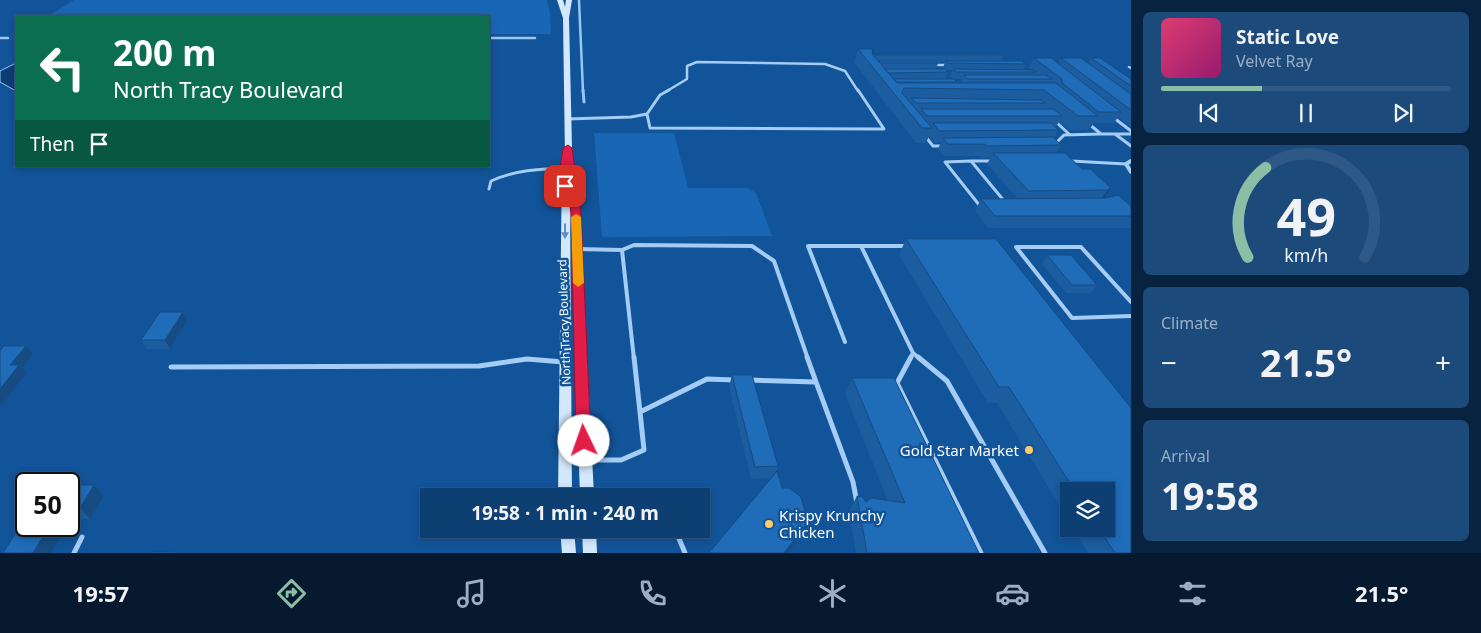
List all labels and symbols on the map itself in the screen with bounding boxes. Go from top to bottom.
pin [544,165,586,207]
one-way arrow [561,224,569,240]
street label: North Tracy Boulevard [553,259,575,385]
position arrow [557,414,609,466]
place label: Gold Star Market [900,440,1020,460]
marker: Gold Star Market [1023,444,1035,456]
speed limit sign: 50 [15,472,80,537]
place label: Krispy Krunchy Chicken [779,505,885,542]
marker: Krispy Krunchy Chicken [763,518,775,530]

